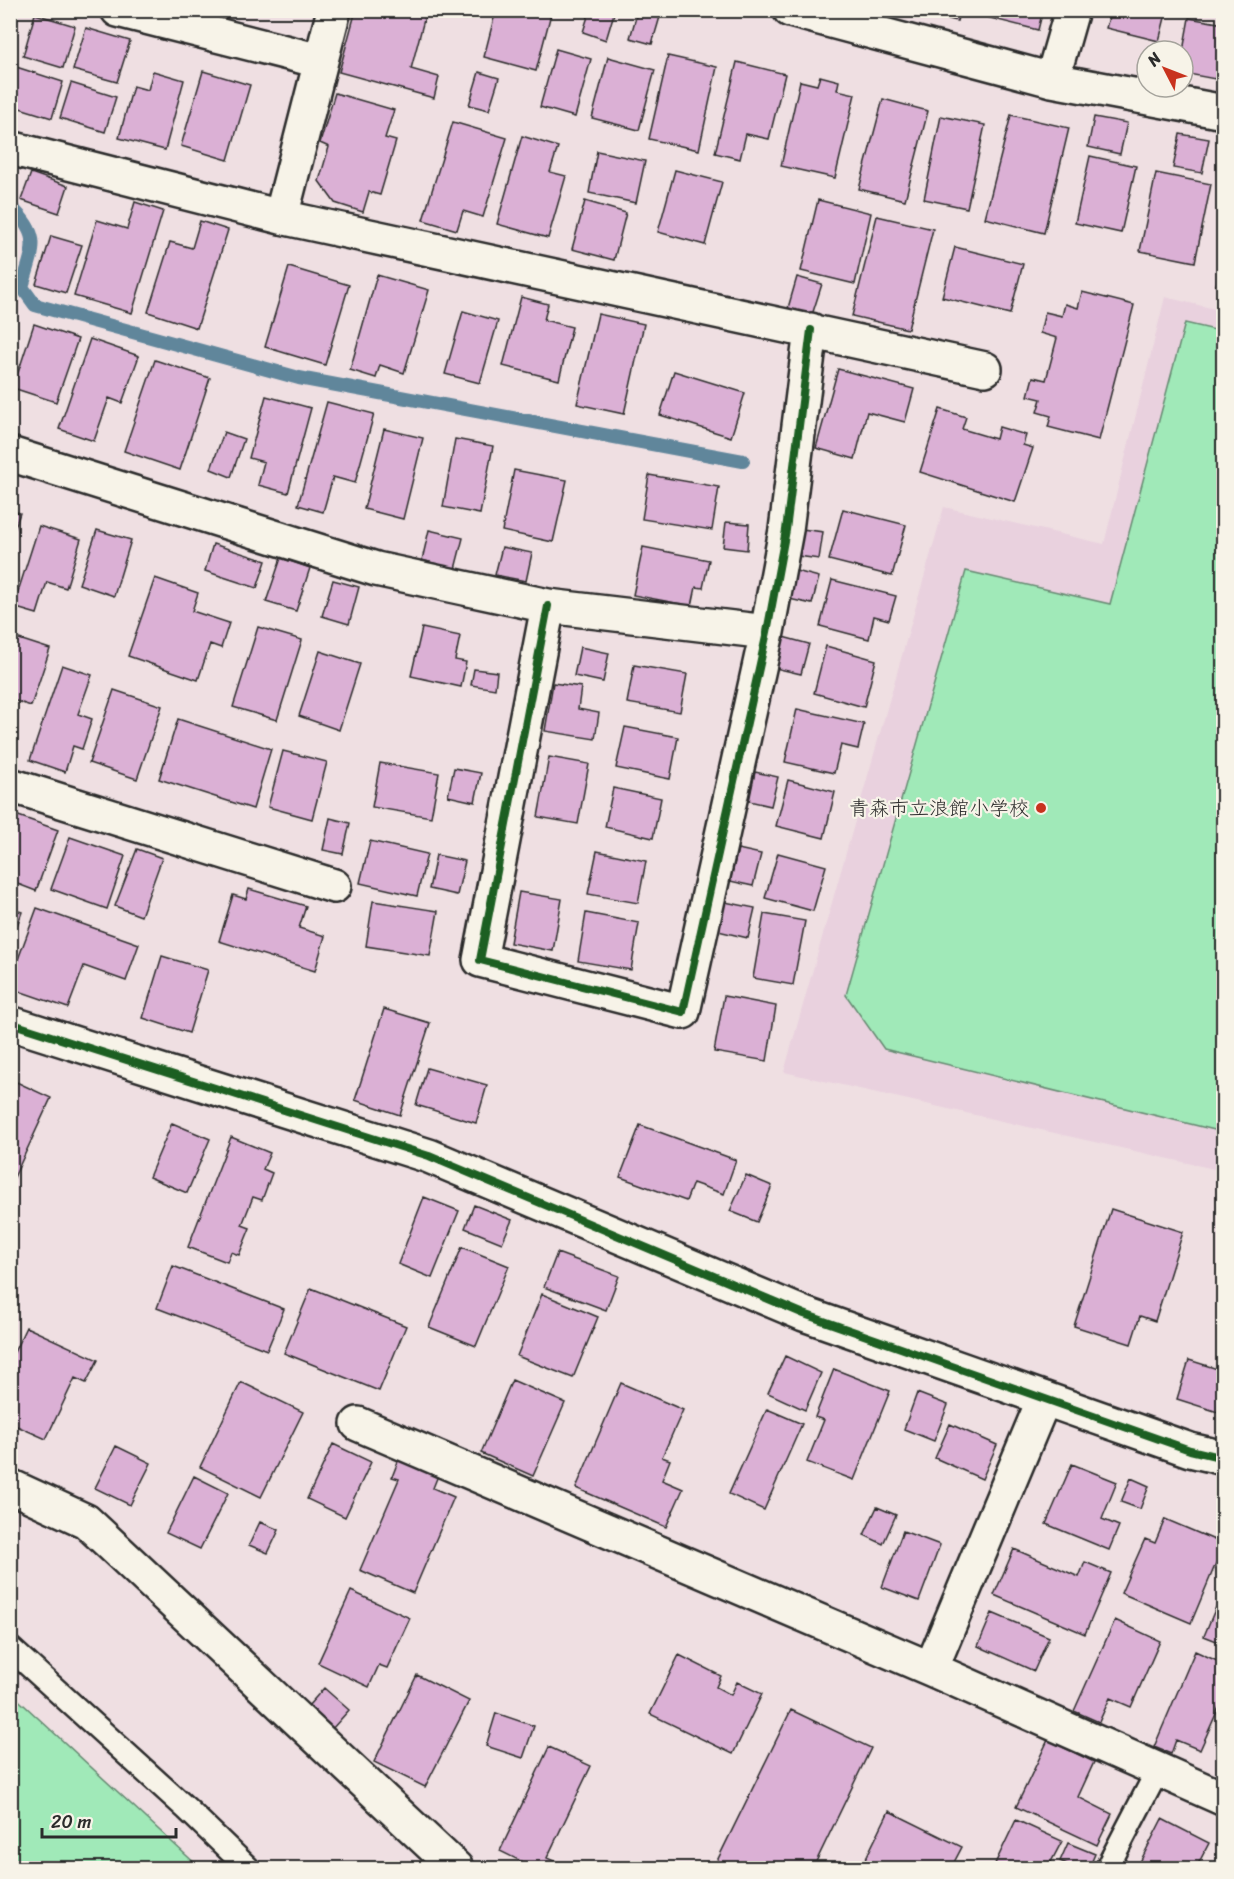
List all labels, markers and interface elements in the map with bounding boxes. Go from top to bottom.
north arrow [1135,39,1195,99]
text: N [1139,45,1169,74]
place label: 青森市立浪館小学校 [849,791,1029,826]
marker: 青森市立浪館小学校 [1034,801,1048,815]
scale bar [42,1801,176,1839]
text: 20 m [51,1806,91,1838]

